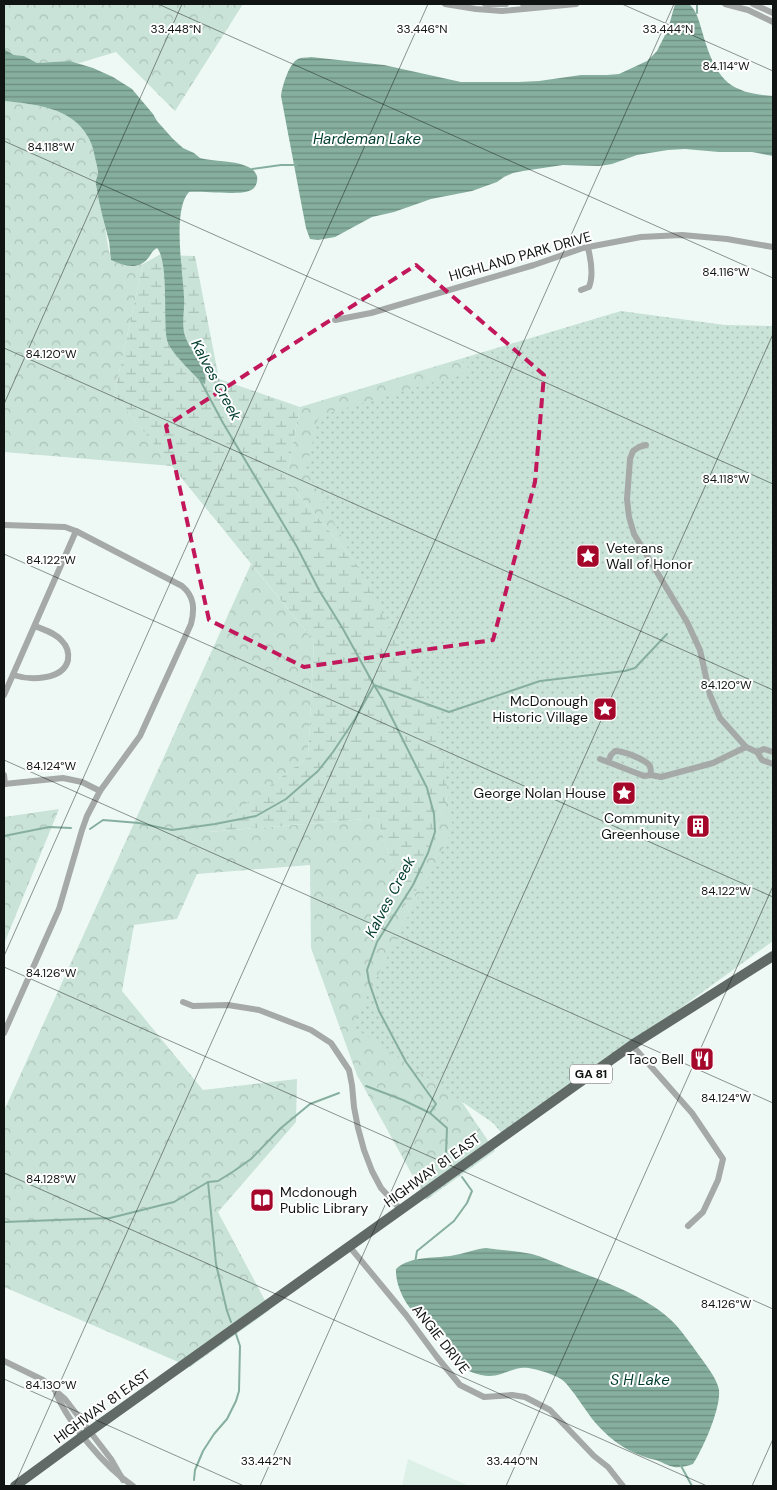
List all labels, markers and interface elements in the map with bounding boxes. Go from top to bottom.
text: 33.448°N [151,21,201,37]
text: 33.446°N [396,21,448,37]
text: 33.444°N [643,21,693,37]
text: 84.114°W [702,58,750,74]
water label: Hardeman Lake [313,129,422,149]
text: 84.118°W [27,139,75,155]
street label: HIGHLAND PARK DRIVE [447,227,593,285]
text: 84.116°W [702,264,750,280]
water label: Kalves Creek [186,336,246,424]
text: 84.120°W [25,346,77,362]
text: 84.118°W [702,471,750,487]
place label: Veterans Wall of Honor [606,539,693,573]
place icon: Veterans Wall of Honor [575,543,601,569]
text: 84.122°W [26,552,76,568]
text: 84.120°W [700,677,752,693]
place label: McDonough Historic Village [492,692,588,726]
place icon: McDonough Historic Village [592,696,618,722]
text: 84.124°W [26,758,76,774]
place icon: George Nolan House [611,780,637,806]
place label: George Nolan House [474,784,606,802]
place label: Community Greenhouse [601,809,680,843]
building icon: Community Greenhouse [685,813,711,839]
water label: Kalves Creek [360,853,420,941]
text: 84.122°W [701,883,751,899]
text: 84.126°W [26,965,77,981]
restaurant icon: Taco Bell [689,1046,715,1072]
place label: Taco Bell [627,1050,684,1068]
road number: GA 81 [570,1064,612,1084]
text: 84.124°W [701,1090,751,1106]
street label: HIGHWAY 81 EAST [380,1129,484,1211]
text: 84.128°W [26,1171,76,1187]
place label: Mcdonough Public Library [280,1183,369,1217]
library icon: Mcdonough Public Library [249,1187,275,1213]
text: 84.126°W [701,1296,752,1312]
street label: ANGIE DRIVE [408,1301,474,1377]
street label: HIGHWAY 81 EAST [50,1365,154,1447]
water label: S H Lake [610,1370,670,1390]
text: 84.130°W [25,1377,77,1393]
text: 33.442°N [241,1453,291,1469]
text: 33.440°N [486,1453,538,1469]

